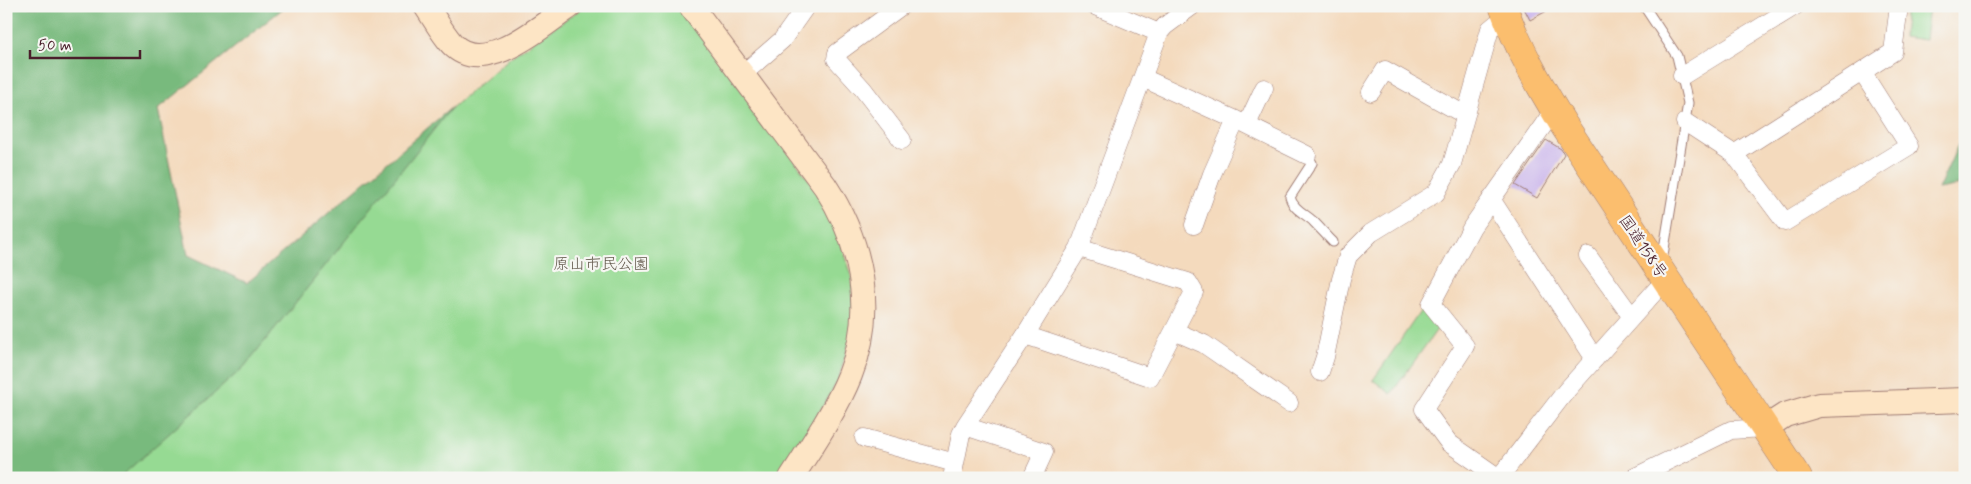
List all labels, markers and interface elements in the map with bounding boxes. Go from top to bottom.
scale bar [30,28,140,60]
text: 50 m [38,36,72,56]
street label: 国道158号 [1614,211,1672,283]
park label: 原山市民公園 [553,254,649,275]

